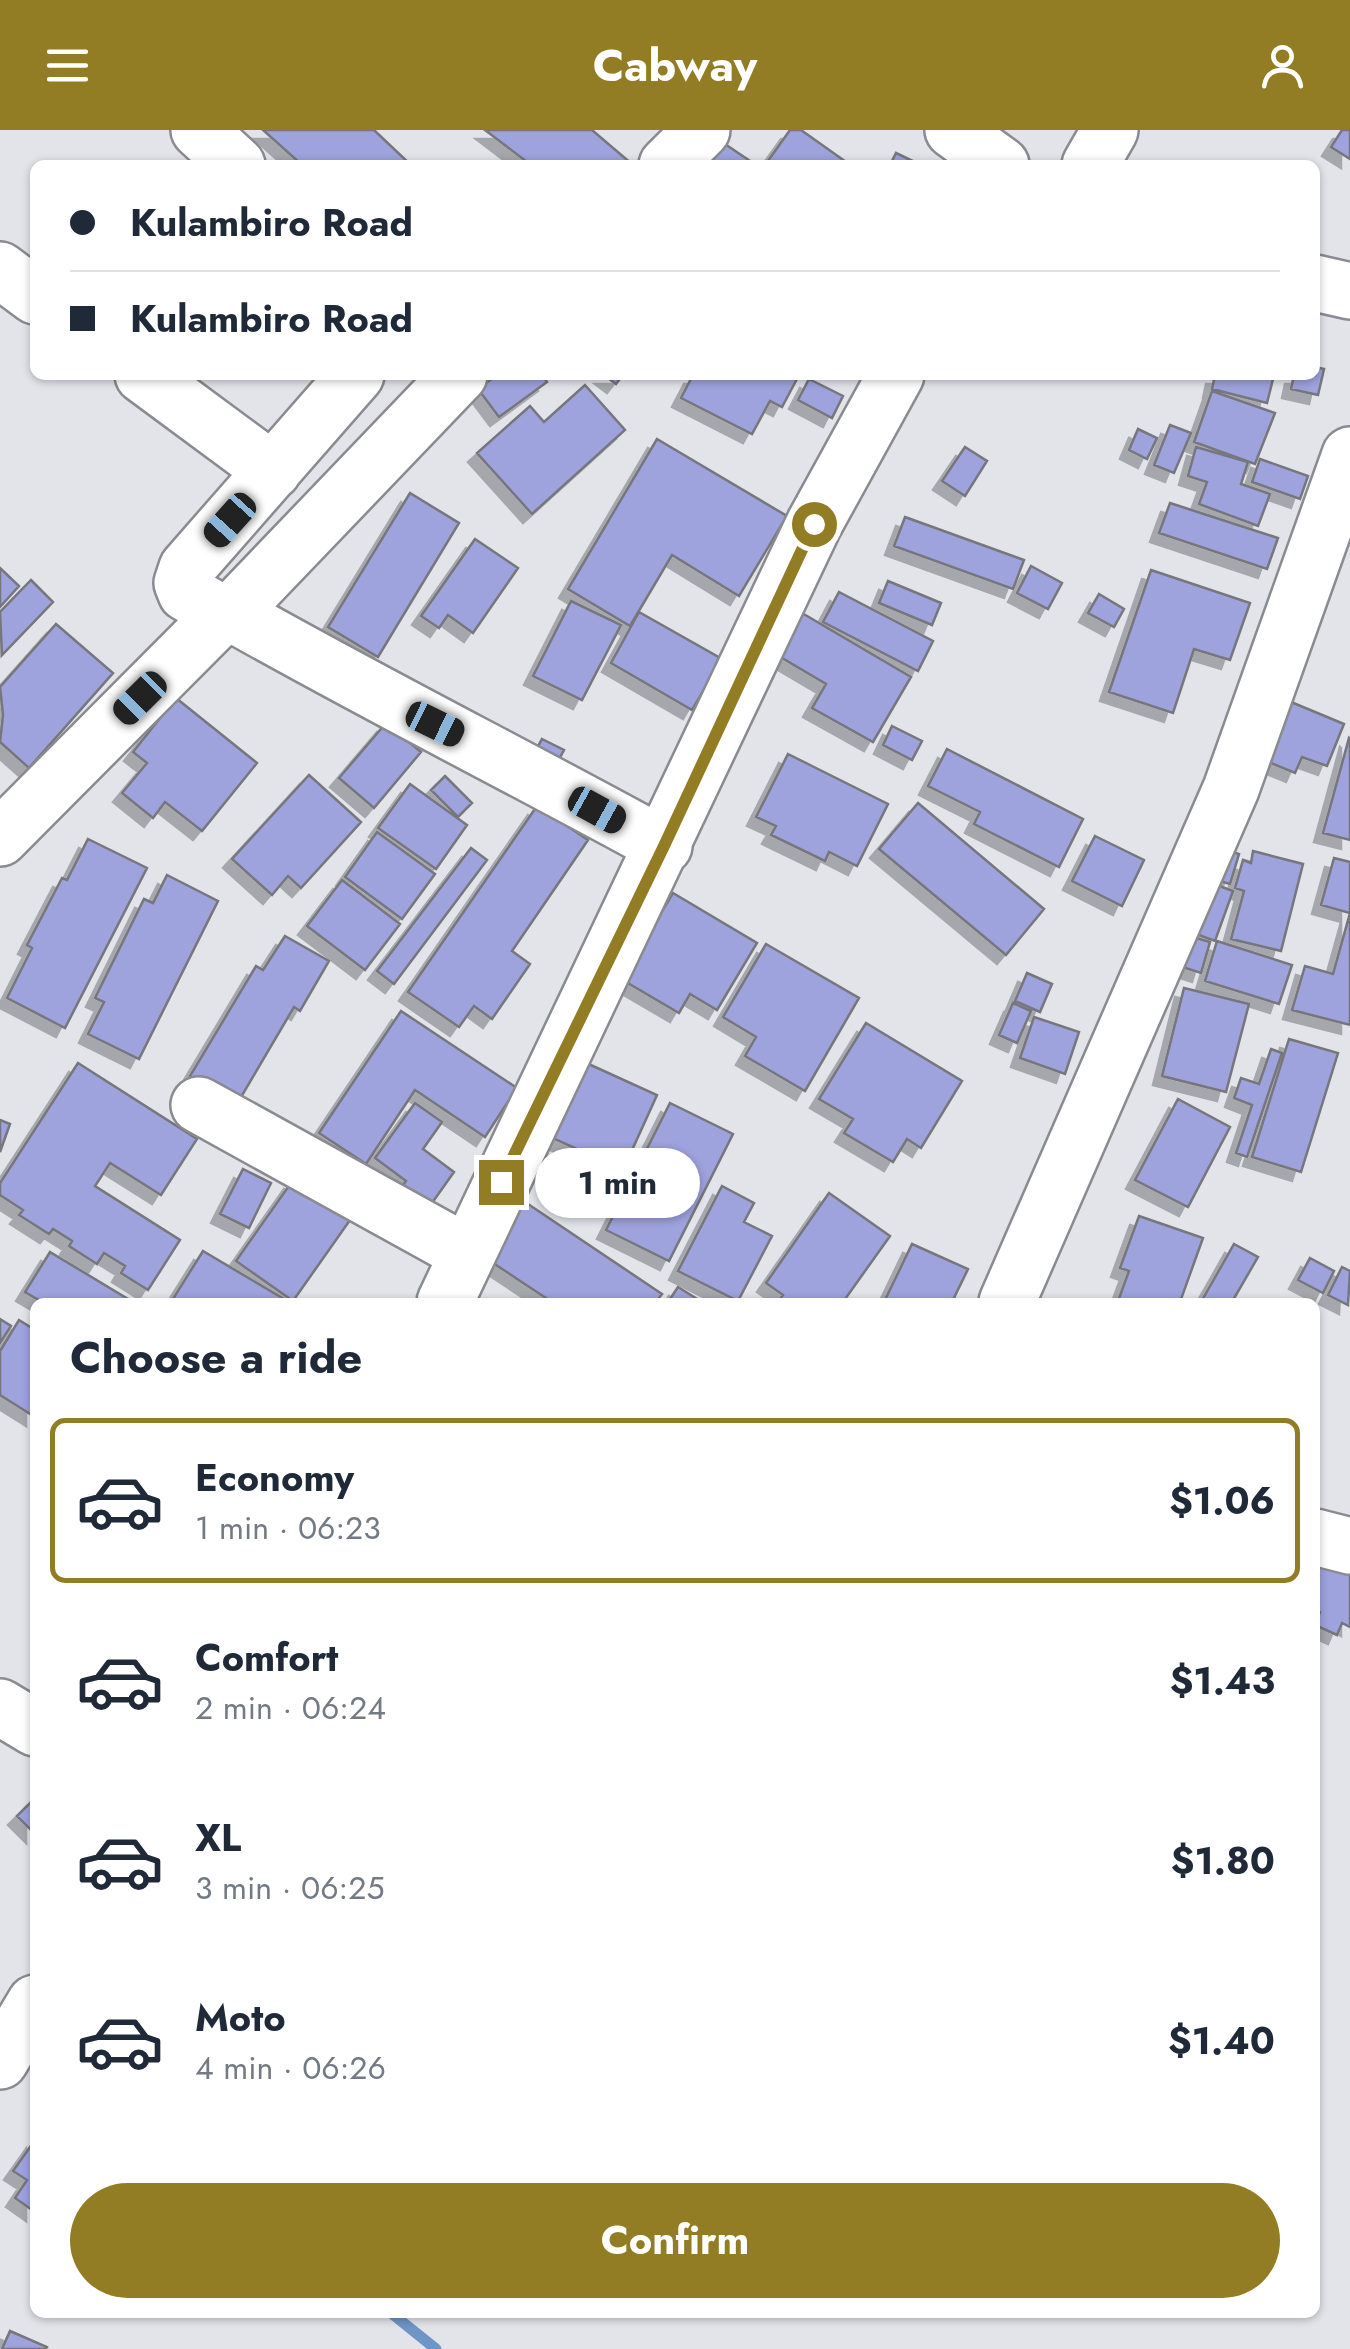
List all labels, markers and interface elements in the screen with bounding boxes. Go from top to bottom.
text: Cabway [593,33,757,98]
icon: menu [40,38,95,93]
icon: person [1255,38,1310,93]
text: Kulambiro Road [130,195,413,250]
text: Kulambiro Road [130,291,413,346]
car [199,488,261,552]
route start [792,502,837,547]
car [108,666,172,730]
car [401,697,469,751]
car [563,782,631,838]
callout: 1 min [536,1147,701,1217]
route end [479,1160,524,1205]
text: 1 min [578,1160,657,1206]
text: Choose a ride [70,1325,362,1390]
text: Economy [195,1450,354,1505]
icon: car [75,1456,165,1546]
text: $1.06 [1169,1473,1275,1528]
text: 1 min · 06:23 [195,1505,381,1551]
text: Comfort [195,1630,338,1685]
icon: car [75,1636,165,1726]
text: $1.43 [1170,1653,1275,1708]
text: 2 min · 06:24 [195,1685,386,1731]
text: XL [195,1810,241,1865]
icon: car [75,1816,165,1906]
text: $1.80 [1171,1833,1275,1888]
text: 3 min · 06:25 [195,1865,384,1911]
text: Moto [195,1990,286,2045]
icon: car [75,1996,165,2086]
text: $1.40 [1168,2013,1275,2068]
text: 4 min · 06:26 [195,2045,386,2091]
button: Confirm [70,2183,1280,2298]

